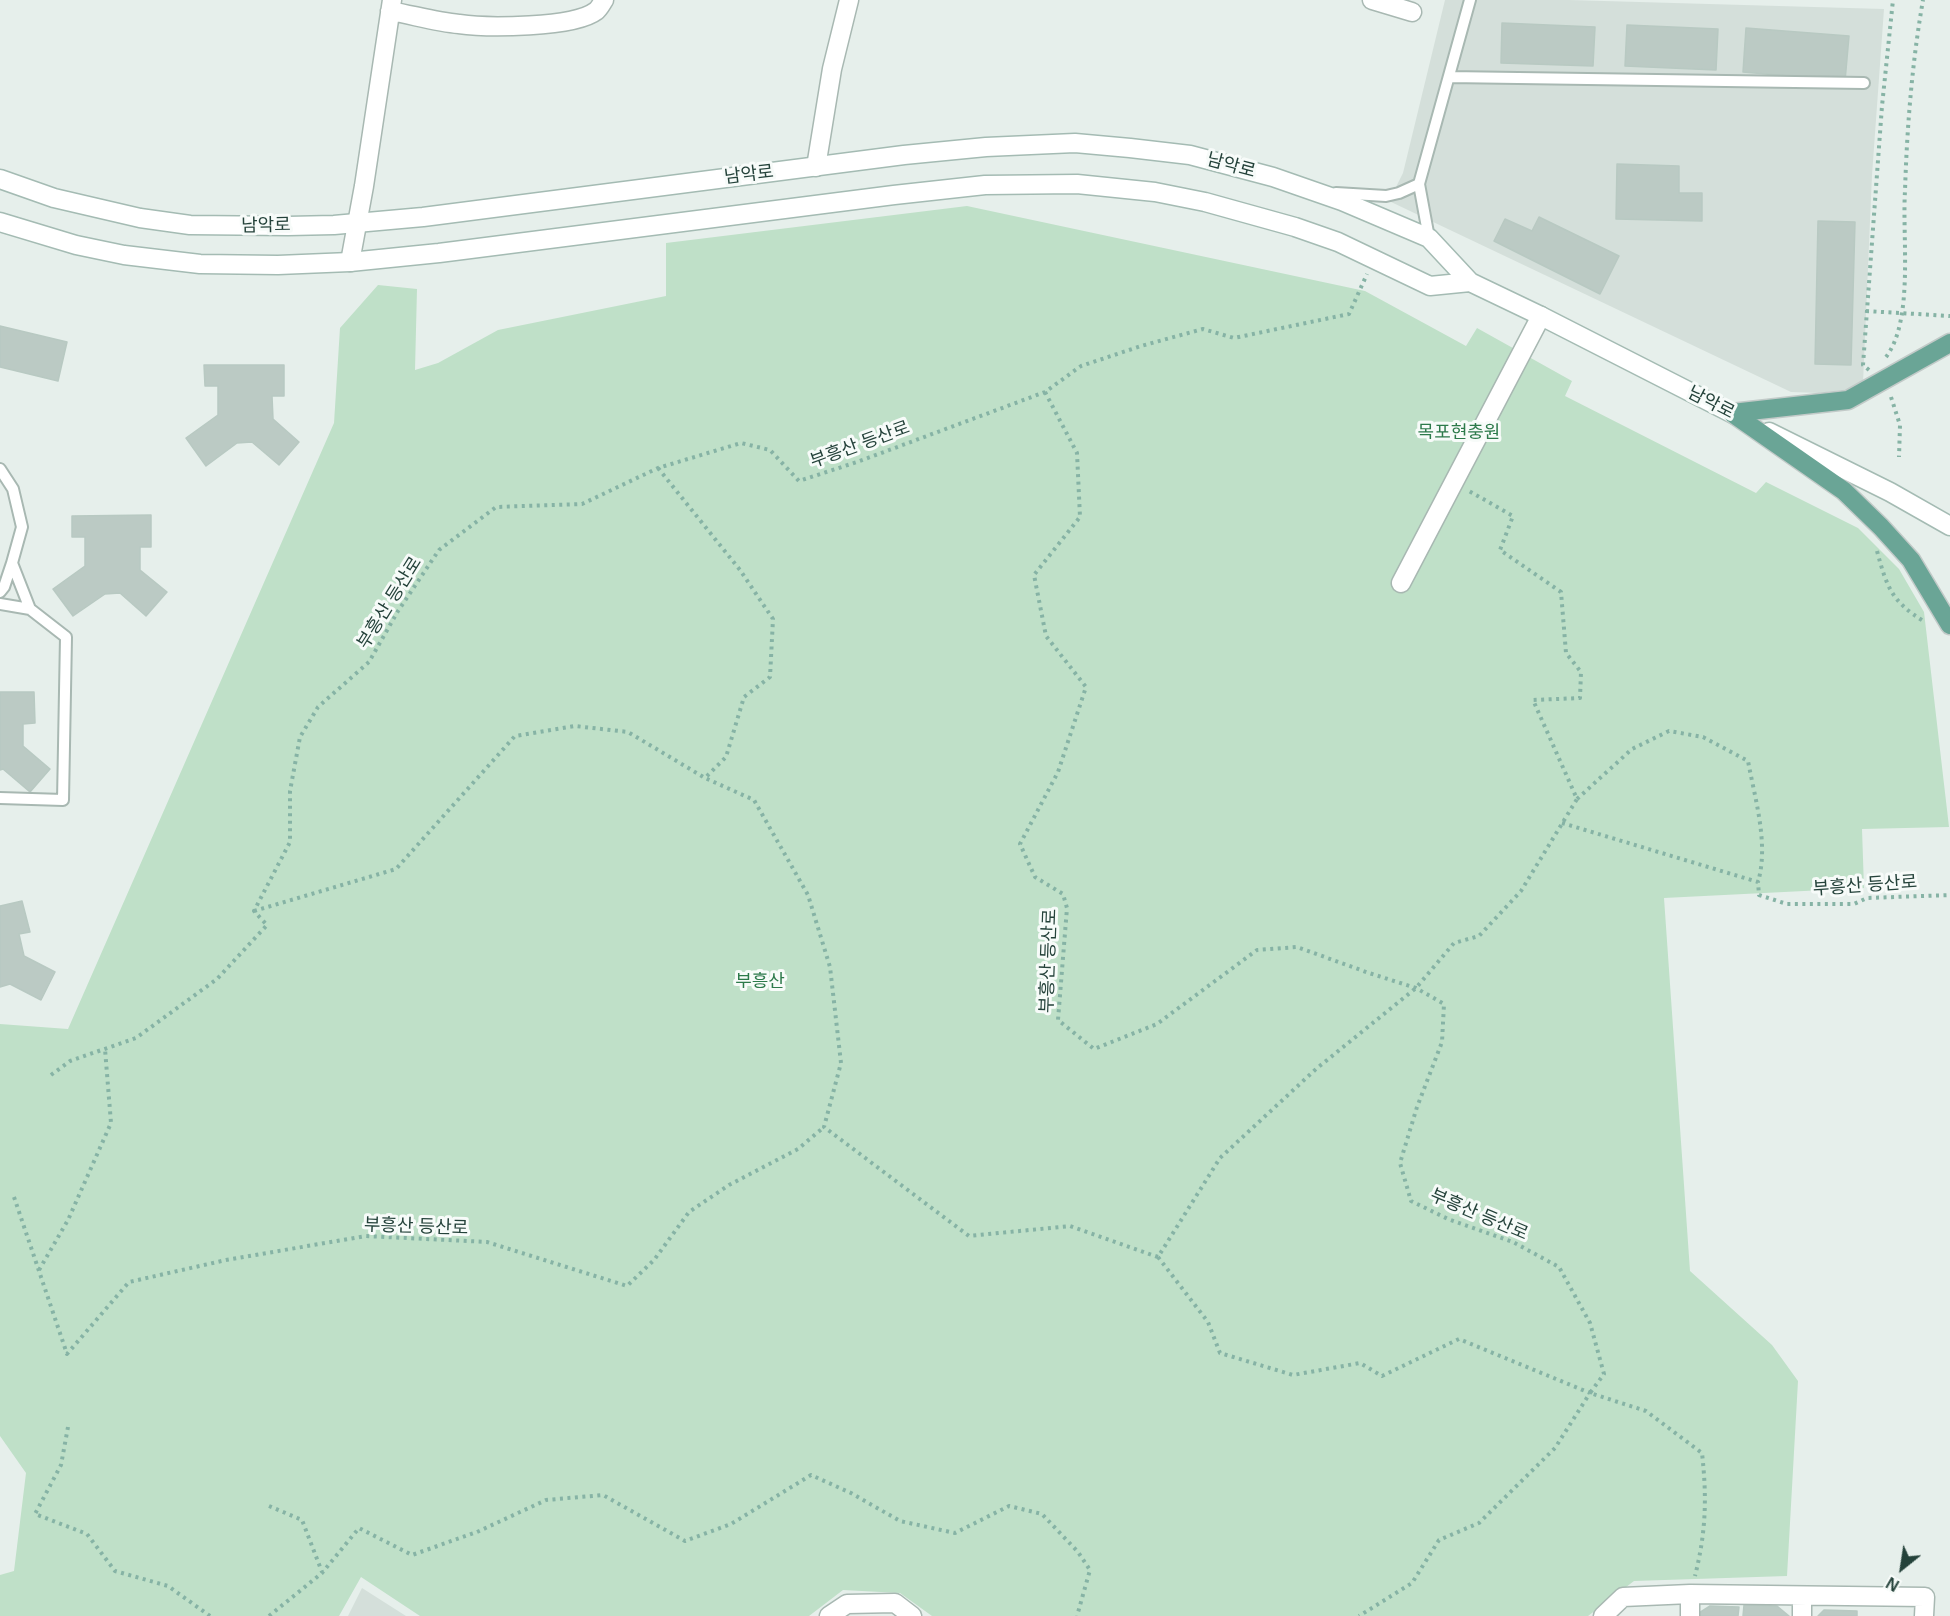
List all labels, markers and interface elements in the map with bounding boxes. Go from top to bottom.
street label: 남악로 [1204,149,1258,183]
street label: 남악로 [723,161,775,189]
street label: 남악로 [241,215,291,237]
street label: 남악로 [1684,382,1738,424]
street label: 부흥산 등산로 [807,417,913,473]
park label: 목포현충원 [1418,422,1500,444]
street label: 부흥산 등산로 [353,553,427,653]
street label: 부흥산 등산로 [1812,872,1918,900]
street label: 부흥산 등산로 [1036,908,1062,1014]
park label: 부흥산 [735,971,785,993]
street label: 부흥산 등산로 [1427,1185,1531,1245]
street label: 부흥산 등산로 [363,1214,469,1240]
north arrow [1872,1538,1932,1598]
text: N [1883,1574,1902,1594]

